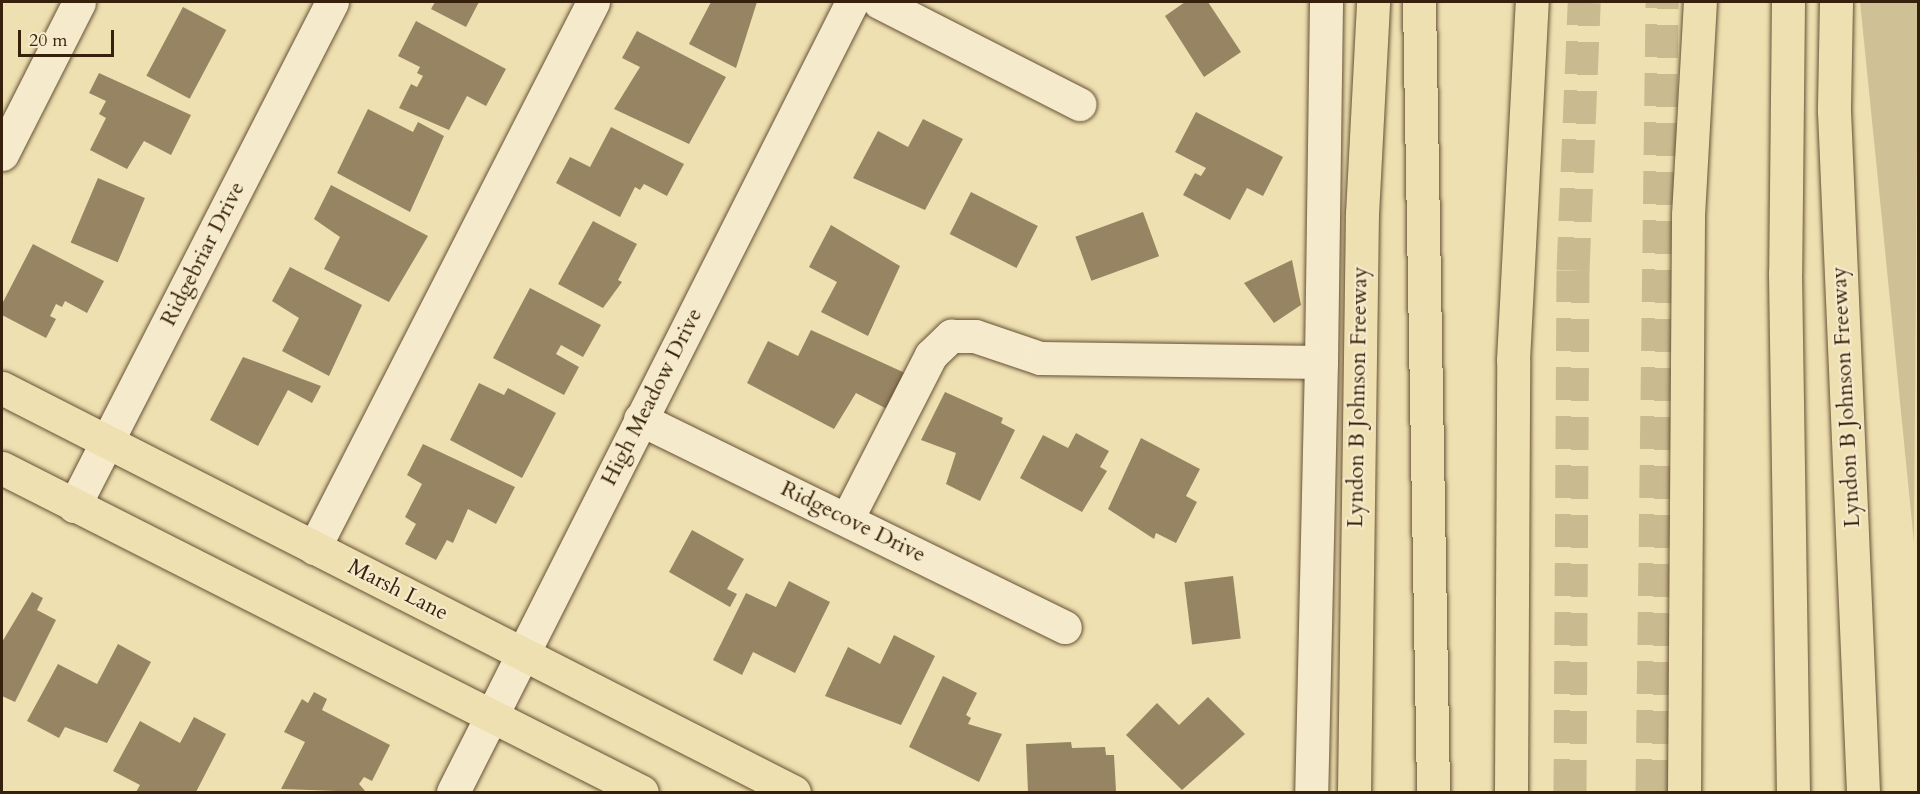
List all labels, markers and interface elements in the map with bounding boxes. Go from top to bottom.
scale bar [21,18,117,56]
text: 20 m [29,28,68,53]
street label: Ridgebriar Drive [155,178,251,330]
street label: Lyndon B Johnson Freeway [1343,266,1373,528]
street label: Lyndon B Johnson Freeway [1826,266,1866,528]
street label: High Meadow Drive [596,304,708,490]
street label: Ridgecove Drive [776,476,930,568]
street label: Marsh Lane [343,554,453,626]

